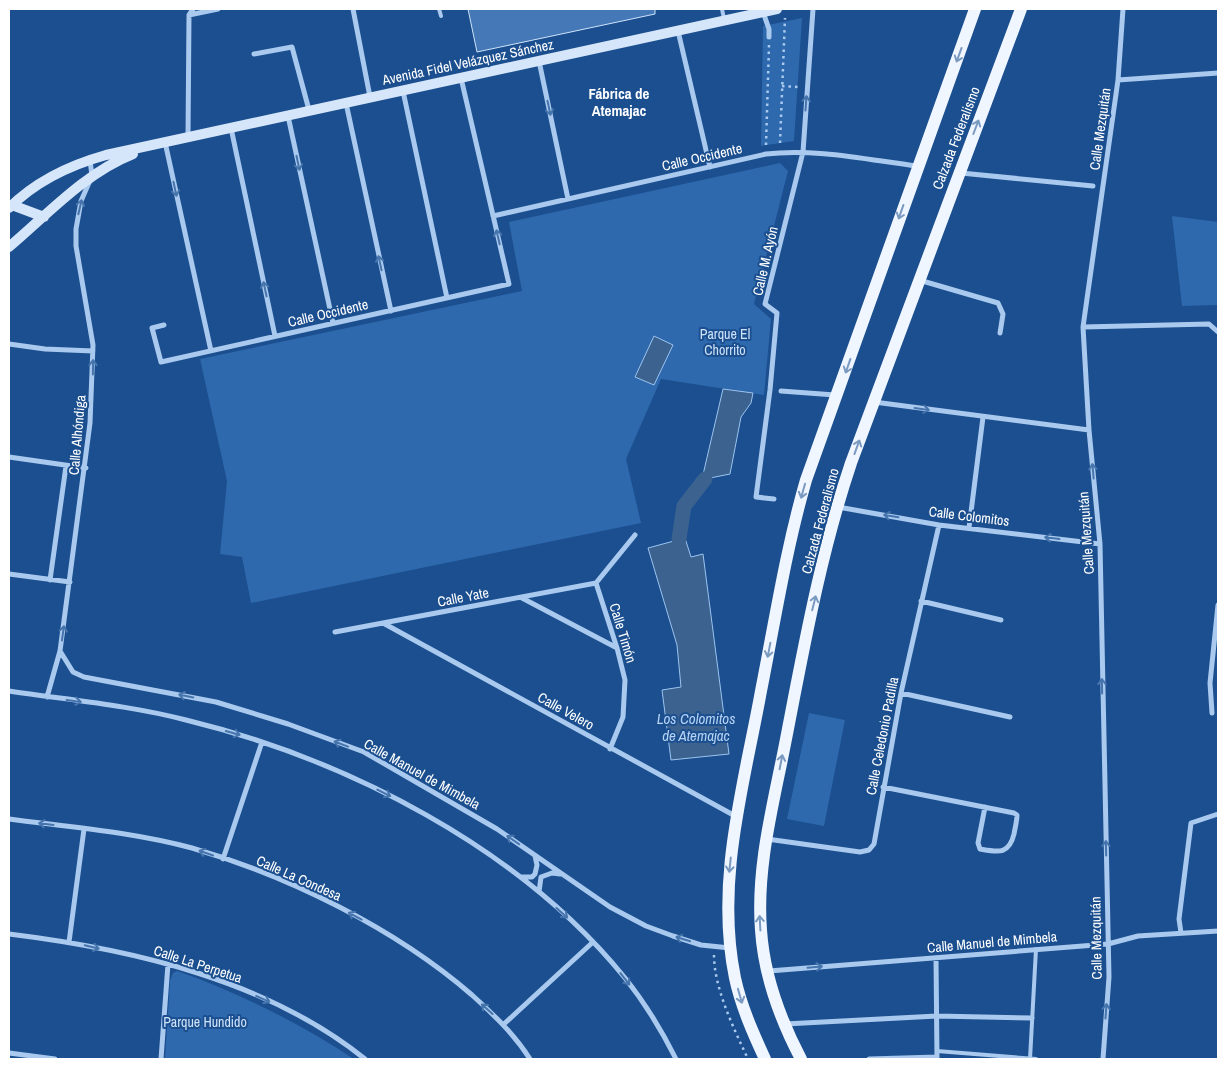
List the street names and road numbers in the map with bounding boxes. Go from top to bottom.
street label: Avenida Fidel Velázquez Sánchez [380,35,556,89]
street label: Calzada Federalismo [928,84,984,192]
street label: Calle Mezquitán [1085,87,1115,171]
street label: Calle Occidente [660,139,744,175]
street label: Calle M. Ayón [748,225,782,297]
street label: Calle Occidente [286,295,370,331]
street label: Calle Alhóndiga [65,394,90,476]
street label: Calzada Federalismo [797,466,843,576]
street label: Calle Mezquitán [1074,491,1098,575]
street label: Calle Colomitos [928,502,1011,530]
street label: Calle Yate [436,583,490,611]
street label: Calle Timón [605,601,641,665]
street label: Calle Celedonio Padilla [862,675,902,797]
street label: Calle Velero [535,688,597,734]
street label: Calle Manuel de Mimbela [361,735,484,814]
street label: Calle La Condesa [254,851,345,905]
street label: Calle Mezquitán [1086,896,1106,980]
street label: Calle Manuel de Mimbela [926,927,1058,957]
street label: Calle La Perpetua [152,941,245,987]

